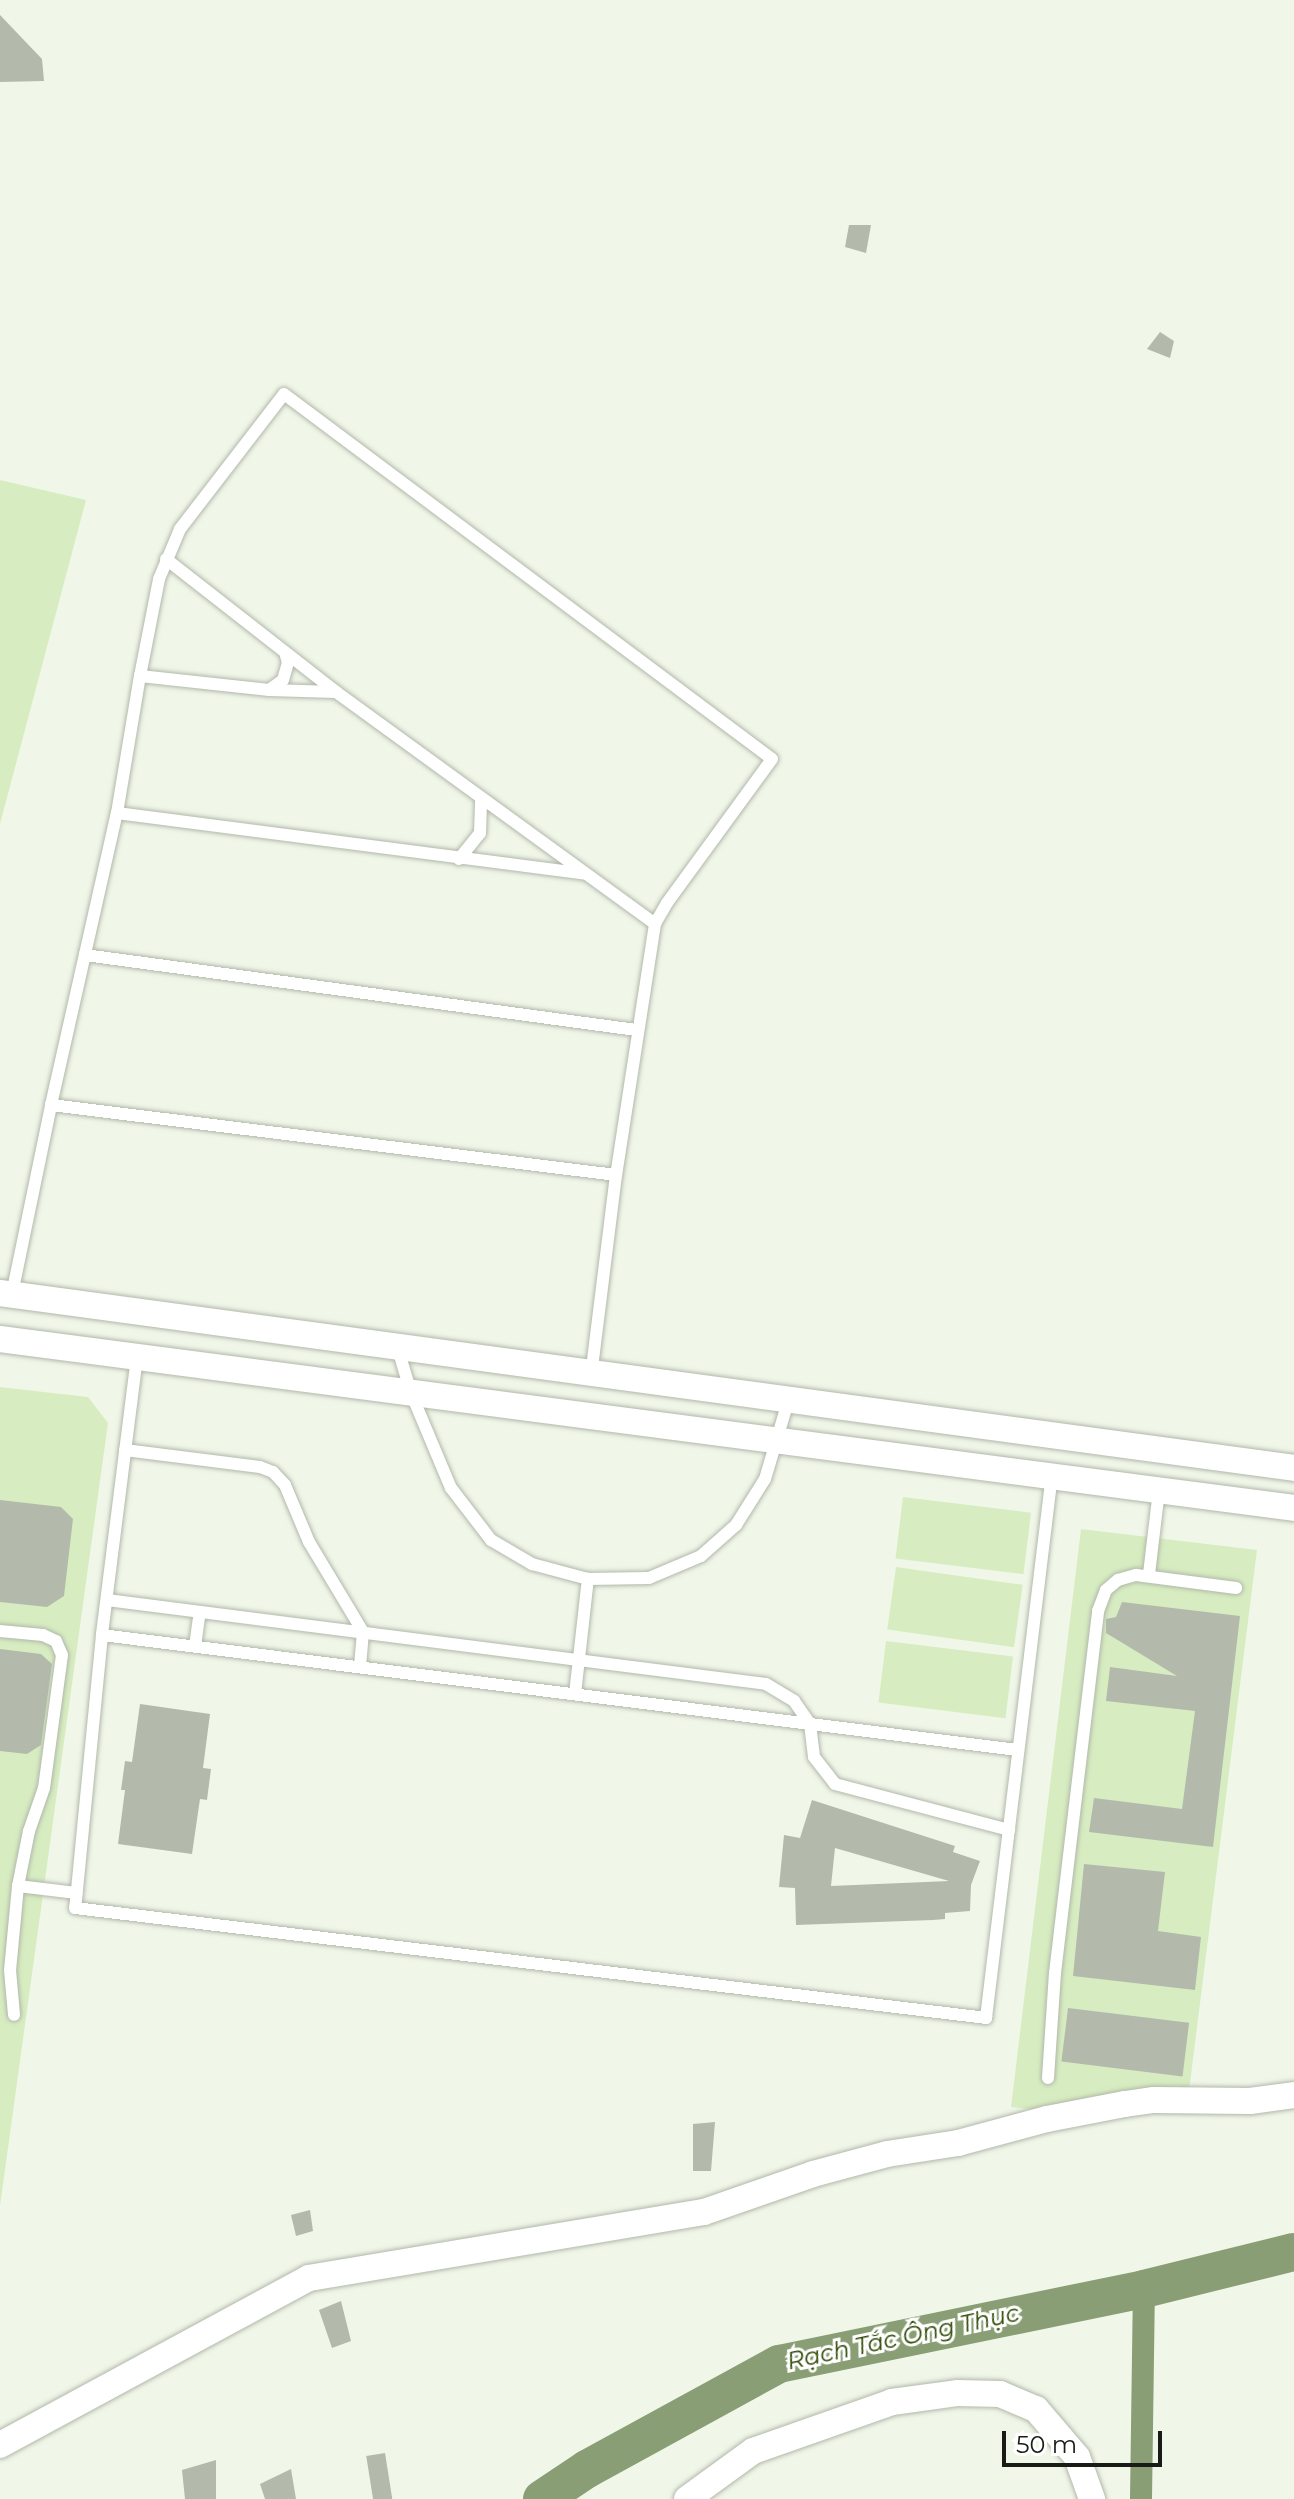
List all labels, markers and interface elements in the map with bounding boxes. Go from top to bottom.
water label: Rạch Tắc Ông Thục [784,2298,1022,2376]
scale bar [1006,2415,1166,2465]
text: 50 m [1016,2430,1077,2459]

